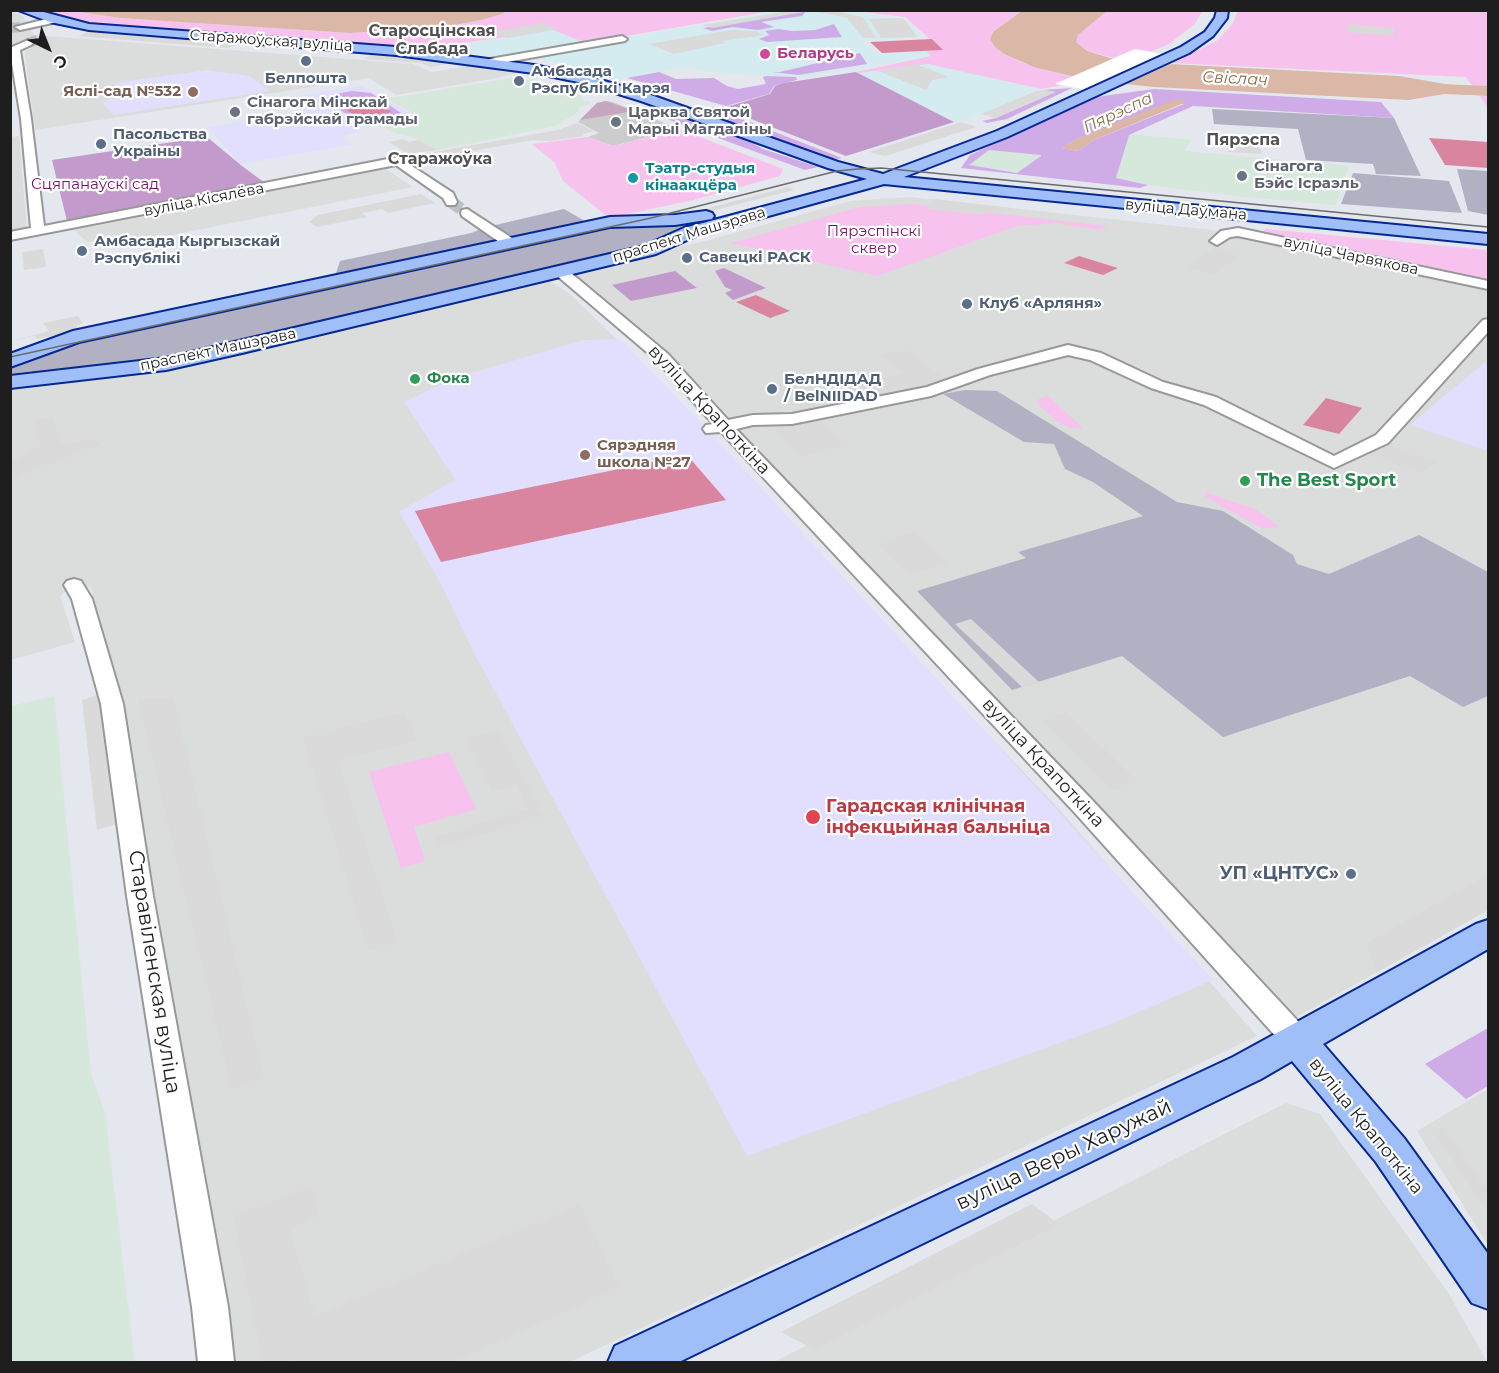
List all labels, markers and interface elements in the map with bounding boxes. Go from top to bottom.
north arrow [18,18,78,78]
district label: Старосцінская Слабада [368,21,496,59]
street label: Старажоўская вуліца [189,26,353,56]
place label: Беларусь [777,45,854,63]
marker: Беларусь [758,47,772,61]
text: С [50,51,71,72]
marker: Белпошта [299,54,313,68]
place label: Амбасада Рэспублікі Карэя [531,63,670,98]
water label: Свіслач [1202,68,1268,90]
place label: Белпошта [265,70,347,88]
marker: Амбасада Рэспублікі Карэя [512,74,526,88]
place label: Яслі-сад №532 [63,83,181,101]
marker: Яслі-сад №532 [186,85,200,99]
water label: Пярэспа [1080,89,1156,137]
place label: Сінагога Мінскай габрэйскай грамады [247,94,418,129]
place label: Царква Святой Марыі Магдаліны [628,104,772,139]
marker: Сінагога Мінскай габрэйскай грамады [228,105,242,119]
marker: Царква Святой Марыі Магдаліны [609,115,623,129]
place label: Пасольства Украіны [113,126,207,161]
district label: Пярэспа [1206,130,1280,150]
marker: Пасольства Украіны [94,137,108,151]
district label: Старажоўка [388,149,492,169]
place label: Сінагога Бэйс Ісраэль [1254,158,1359,193]
place label: Тэатр-студыя кінаакцёра [645,160,755,195]
marker: Сінагога Бэйс Ісраэль [1235,169,1249,183]
marker: Тэатр-студыя кінаакцёра [626,171,640,185]
park label: Сцяпанаўскі сад [31,176,159,194]
street label: вуліца Кісялёва [142,180,266,220]
street label: вуліца Даўмана [1124,196,1248,224]
street label: праспект Машэрава [610,203,768,267]
park label: Пярэспінскі сквер [827,223,921,258]
place label: Амбасада Кыргызскай Рэспублікі [94,233,280,268]
street label: вуліца Чарвякова [1282,233,1420,279]
marker: Амбасада Кыргызскай Рэспублікі [75,244,89,258]
place label: Савецкі РАСК [699,249,811,267]
marker: Савецкі РАСК [680,251,694,265]
place label: Клуб «Арляня» [979,295,1102,313]
marker: Клуб «Арляня» [960,297,974,311]
street label: праспект Машэрава [138,325,298,375]
street label: вуліца Крапоткіна [643,341,775,479]
place label: Фока [427,370,470,388]
place label: БелНДІДАД / BelNIIDAD [784,371,881,406]
marker: Фока [408,372,422,386]
marker: БелНДІДАД / BelNIIDAD [765,382,779,396]
place label: Сярэдняя школа №27 [597,437,691,472]
marker: Сярэдняя школа №27 [578,448,592,462]
place label: The Best Sport [1257,470,1396,492]
marker: The Best Sport [1238,474,1252,488]
street label: вуліца Крапоткіна [977,694,1109,832]
place label: Гарадская клінічная інфекцыйная бальніца [826,796,1050,838]
marker: Гарадская клінічная інфекцыйная бальніца [804,808,822,826]
street label: Старавіленская вуліца [122,848,186,1096]
place label: УП «ЦНТУС» [1220,863,1339,885]
marker: УП «ЦНТУС» [1344,867,1358,881]
street label: вуліца Крапоткіна [1304,1053,1428,1199]
street label: вуліца Веры Харужай [952,1094,1176,1216]

